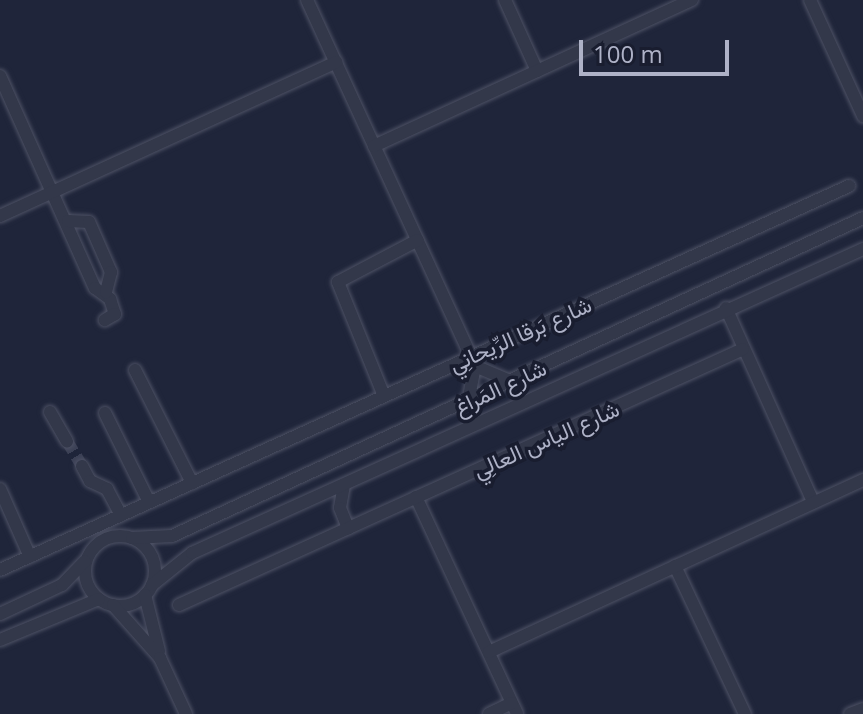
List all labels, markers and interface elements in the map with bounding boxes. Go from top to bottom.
scale bar [583,24,733,74]
text: 100 m [593,37,663,70]
street label: شارع بَرقا الرِّيحانِي [445,291,595,377]
street label: شارع المَراغ [450,354,550,420]
street label: شارع الياس العالِي [469,395,623,483]

